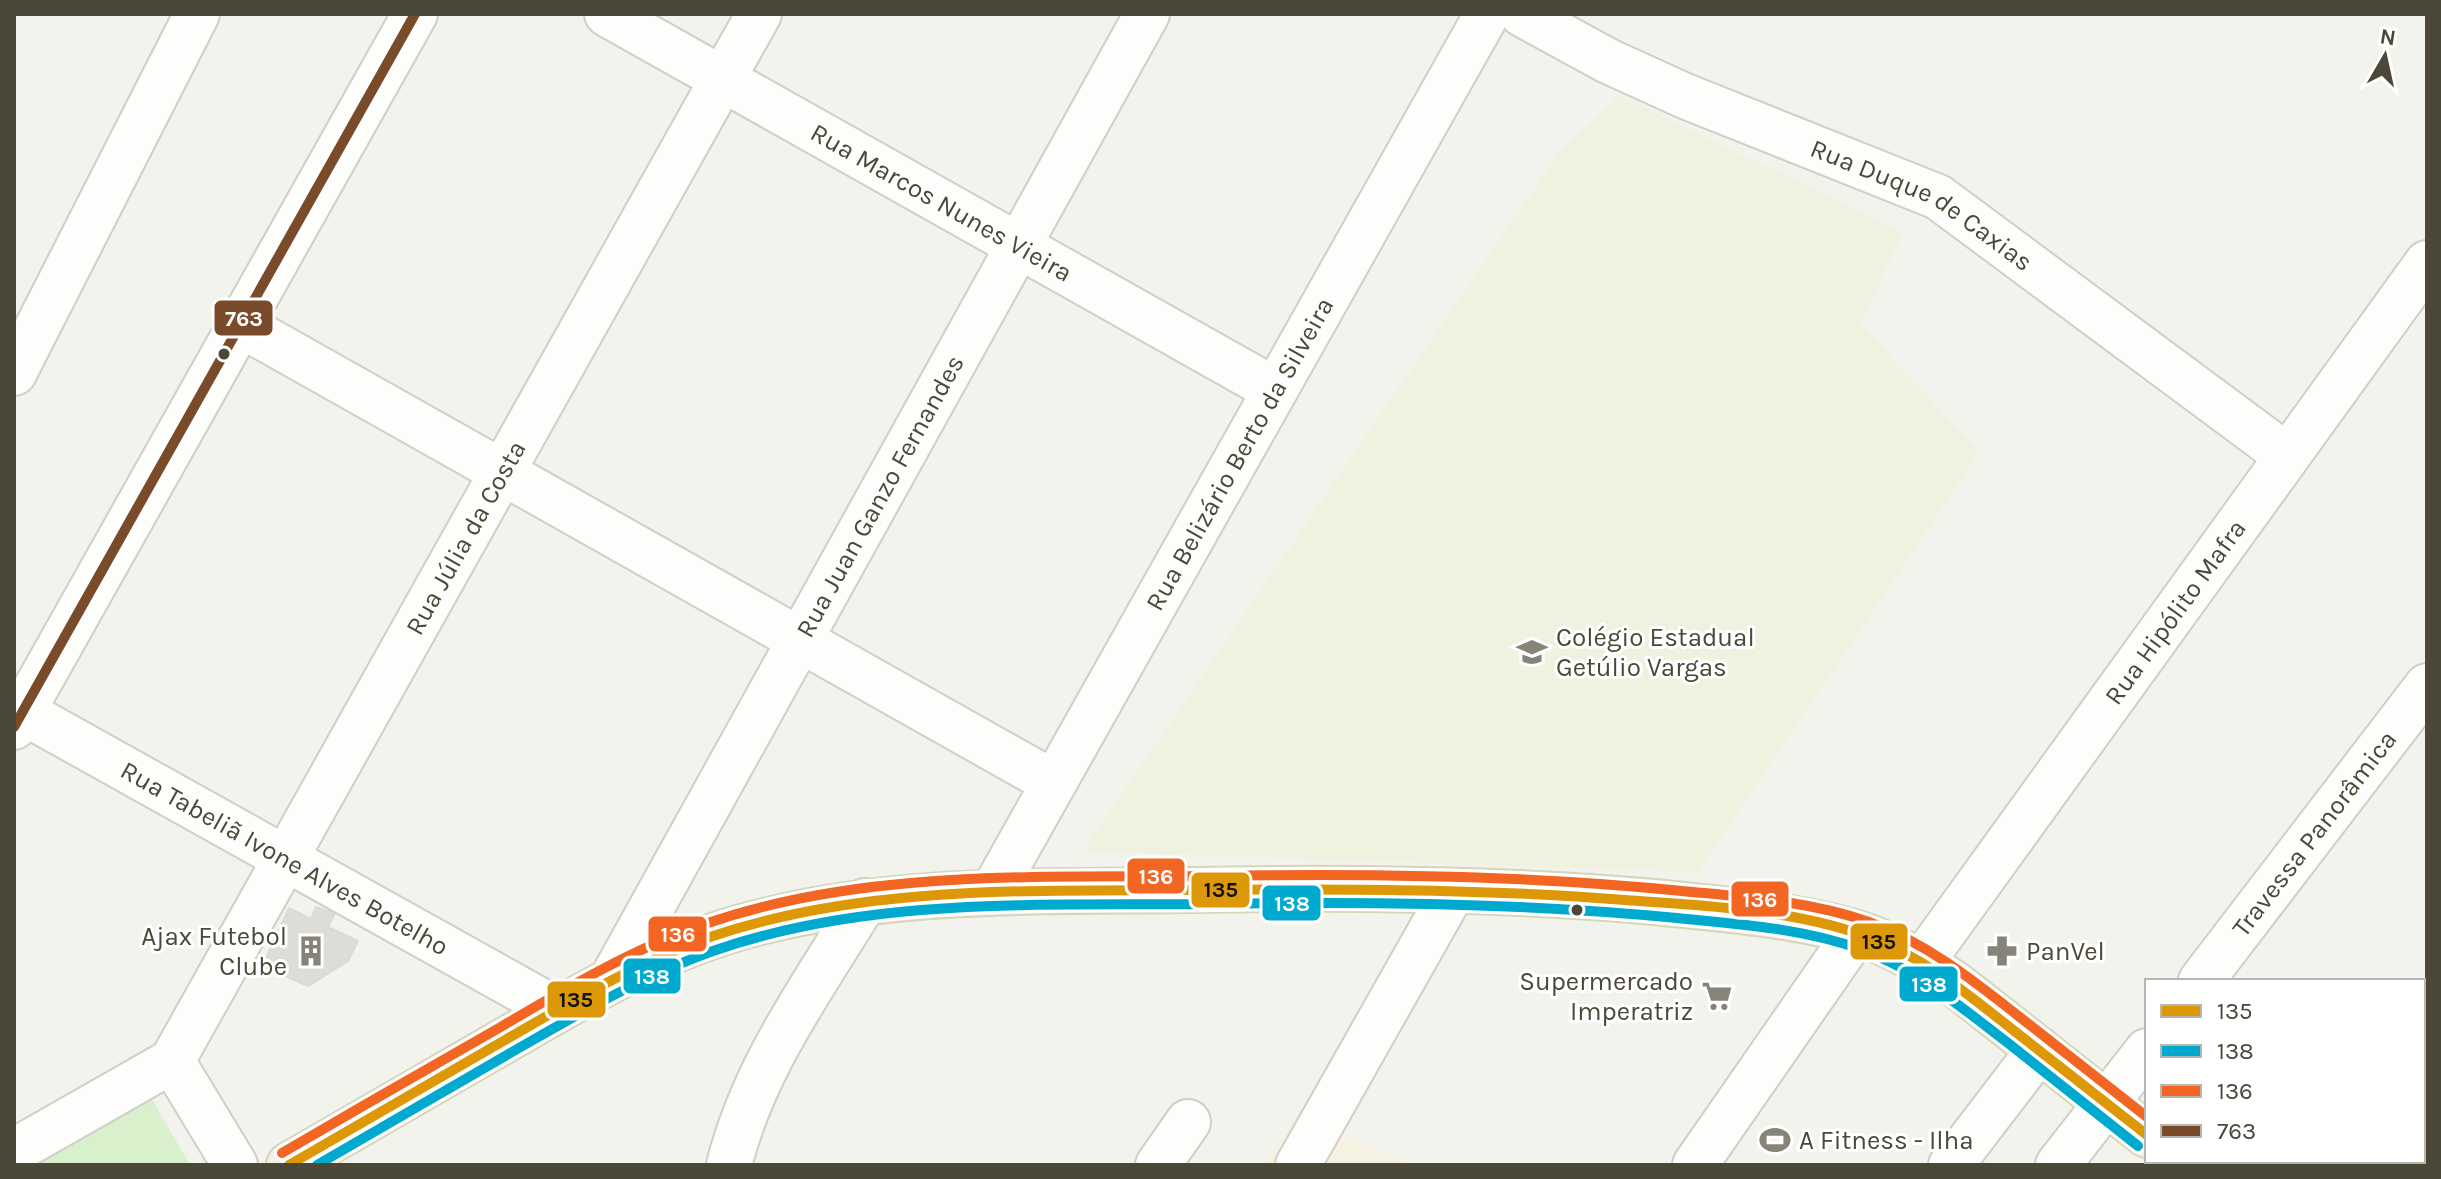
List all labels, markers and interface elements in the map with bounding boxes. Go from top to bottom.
north arrow [2345,16,2425,96]
text: N [2378,23,2398,51]
street label: Rua Marcos Nunes Vieira [805,117,1078,289]
street label: Rua Duque de Caxias [1806,133,2038,278]
street label: Rua Belizário Berto da Silveira [1139,292,1340,616]
line badge: 763 [213,299,274,337]
text: 763 [225,306,263,332]
unlabelled marker [216,346,232,362]
street label: Rua Juan Ganzo Fernandes [789,350,971,643]
street label: Rua Júlia da Costa [399,435,533,640]
street label: Rua Hipólito Mafra [2098,513,2253,711]
place label: Colégio Estadual Getúlio Vargas [1556,622,1755,683]
school or university icon: Colégio Estadual Getúlio Vargas [1515,635,1549,669]
street label: Travessa Panorâmica [2226,724,2403,943]
street label: Rua Tabeliã Ivone Alves Botelho [115,755,454,962]
line badge: 136 [1126,857,1186,895]
text: 136 [1139,864,1173,890]
line badge: 135 [1190,871,1251,909]
text: 135 [1204,877,1238,903]
line badge: 136 [1730,880,1790,918]
line badge: 138 [1261,884,1322,922]
text: 136 [1743,887,1777,913]
text: 138 [1274,891,1310,917]
unlabelled marker [1569,902,1585,918]
line badge: 136 [647,915,708,953]
place label: Ajax Futebol Clube [141,921,287,982]
text: 136 [661,922,695,948]
line badge: 135 [1849,922,1909,961]
text: 135 [1862,929,1896,955]
building icon: Ajax Futebol Clube [294,934,328,968]
pharmacy icon: PanVel [1985,934,2019,968]
place label: PanVel [2026,936,2105,967]
line badge: 138 [622,957,682,995]
text: 138 [634,964,670,990]
line badge: 138 [1898,965,1959,1003]
place label: Supermercado Imperatriz [1519,966,1693,1027]
text: 138 [1911,972,1947,998]
supermarket icon: Supermercado Imperatriz [1700,979,1734,1013]
legend [2145,979,2425,1163]
line badge: 135 [546,980,607,1019]
text: 135 [559,987,593,1013]
text: 135 [2217,997,2253,1025]
text: 138 [2217,1037,2254,1065]
text: 136 [2217,1077,2253,1105]
text: 763 [2217,1117,2256,1145]
sports icon: A Fitness - Ilha [1758,1123,1792,1157]
place label: A Fitness - Ilha [1799,1125,1974,1156]

